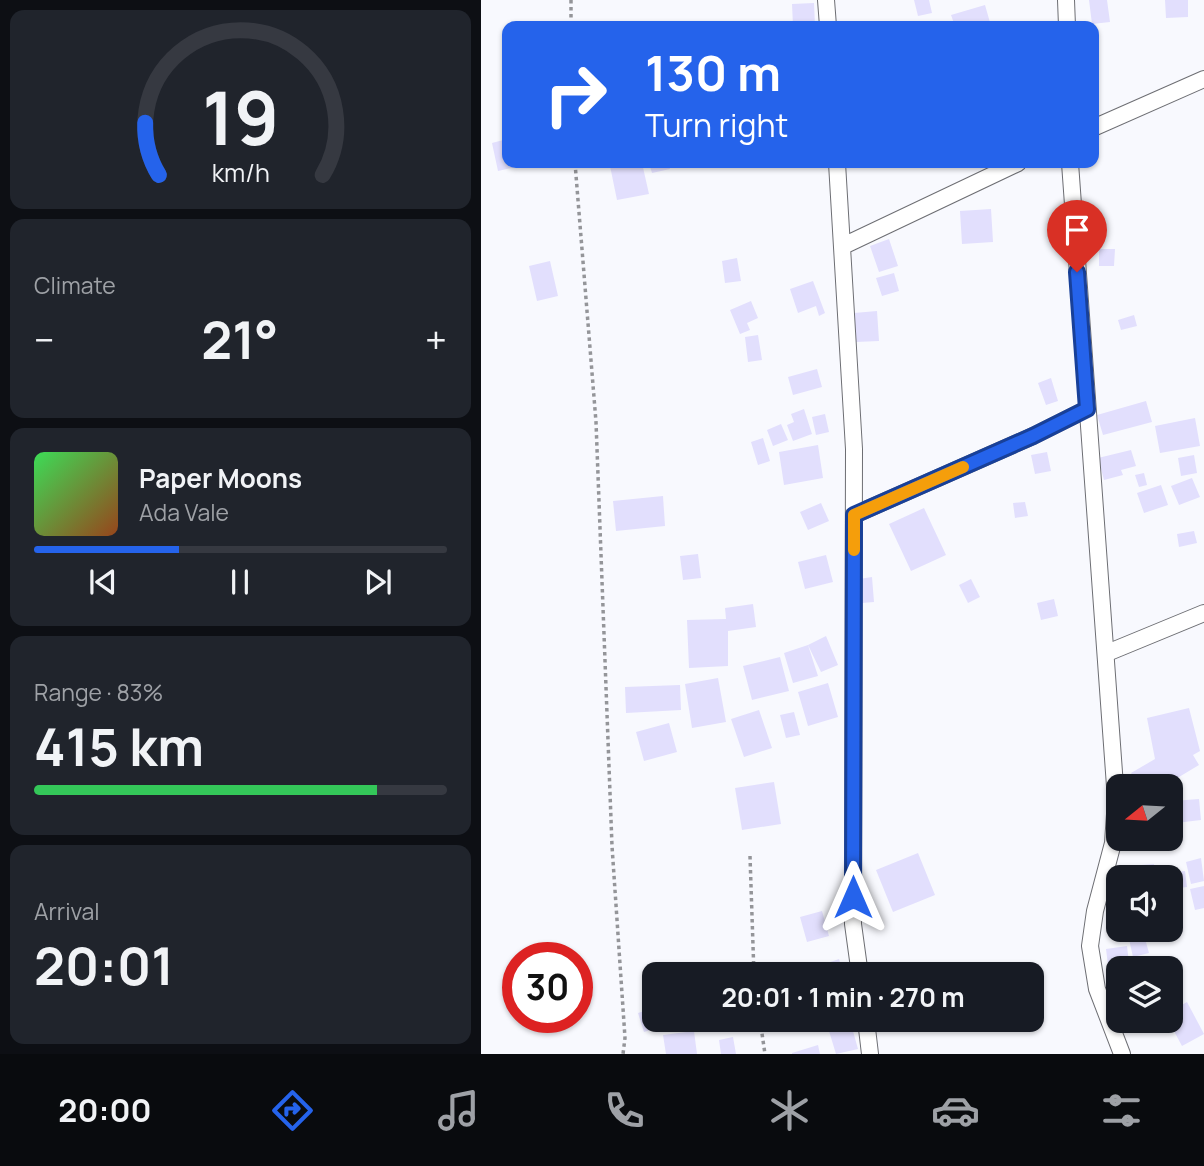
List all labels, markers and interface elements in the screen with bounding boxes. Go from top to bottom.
text: 130 m [645,39,781,106]
icon: right [530,49,621,140]
text: 19 [202,68,279,168]
text: Turn right [645,103,788,147]
text: km/h [211,155,270,190]
pin [1047,200,1107,272]
icon: arrive [1058,211,1096,249]
text: Climate [34,269,116,301]
text: 21° [201,304,278,375]
text: − [34,313,55,365]
text: + [425,313,447,365]
text: Paper Moons [139,460,302,496]
text: Ada Vale [139,496,229,528]
icon: previous [84,563,122,601]
icon: pause [221,563,259,601]
icon: next [359,563,397,601]
text: Range · 83% [34,676,163,708]
text: 415 km [34,711,204,782]
north arrow [1106,774,1183,850]
map controls [1106,774,1183,1033]
position arrow [816,860,890,934]
button: sound [1106,865,1183,942]
text: Arrival [34,895,100,927]
text: 20:01 [34,930,174,1001]
speed limit sign: 30 [502,942,593,1033]
button: layers [1106,956,1183,1033]
text: 20:01 · 1 min · 270 m [721,979,965,1015]
icon: directions [268,1086,317,1135]
icon: music [434,1086,483,1135]
icon: phone [600,1086,649,1135]
icon: climate [765,1086,814,1135]
icon: car [931,1086,980,1135]
icon: filters [1097,1086,1146,1135]
text: 20:00 [58,1088,152,1132]

